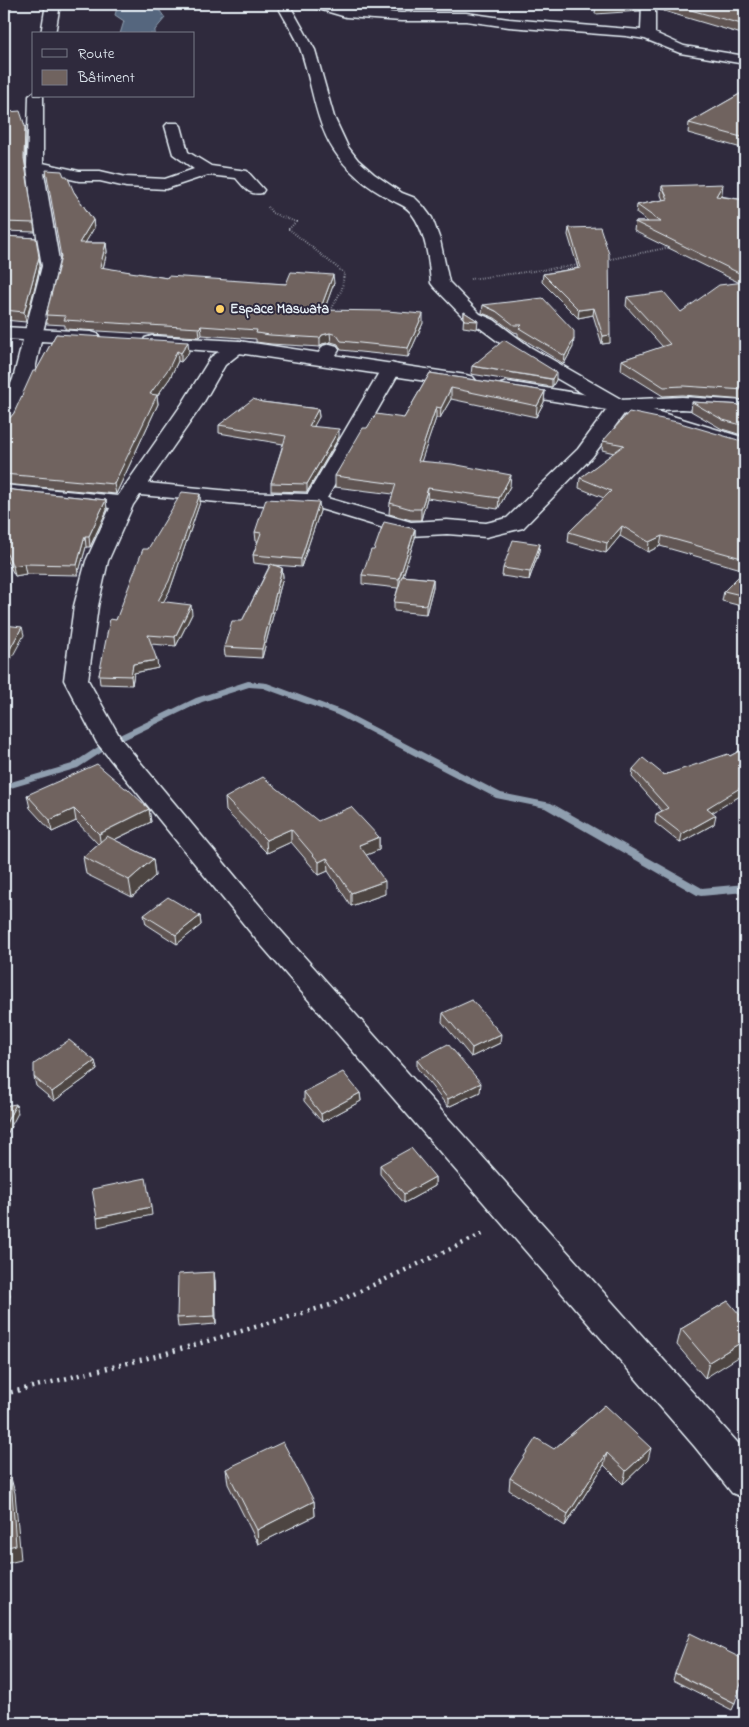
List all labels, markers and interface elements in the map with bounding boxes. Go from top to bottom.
legend [32,32,195,98]
text: Route [78,43,115,65]
text: Bâtiment [77,67,135,89]
place label: Espace Maswata [230,299,329,320]
marker: Espace Maswata [214,303,226,315]

